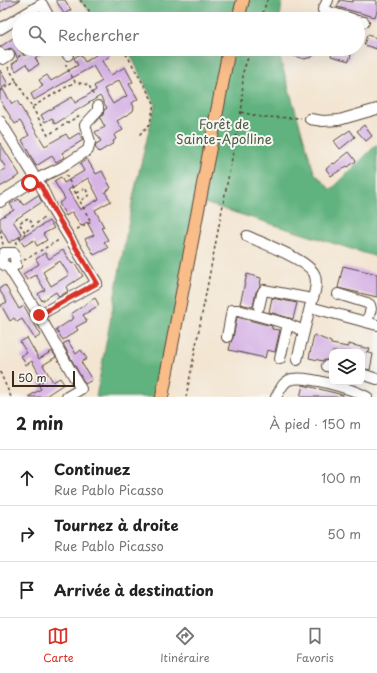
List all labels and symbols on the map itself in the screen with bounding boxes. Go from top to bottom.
park label: Forêt de Sainte-Apolline [176,114,272,148]
route start [21,174,39,192]
route end [30,306,48,324]
scale bar [12,369,75,388]

